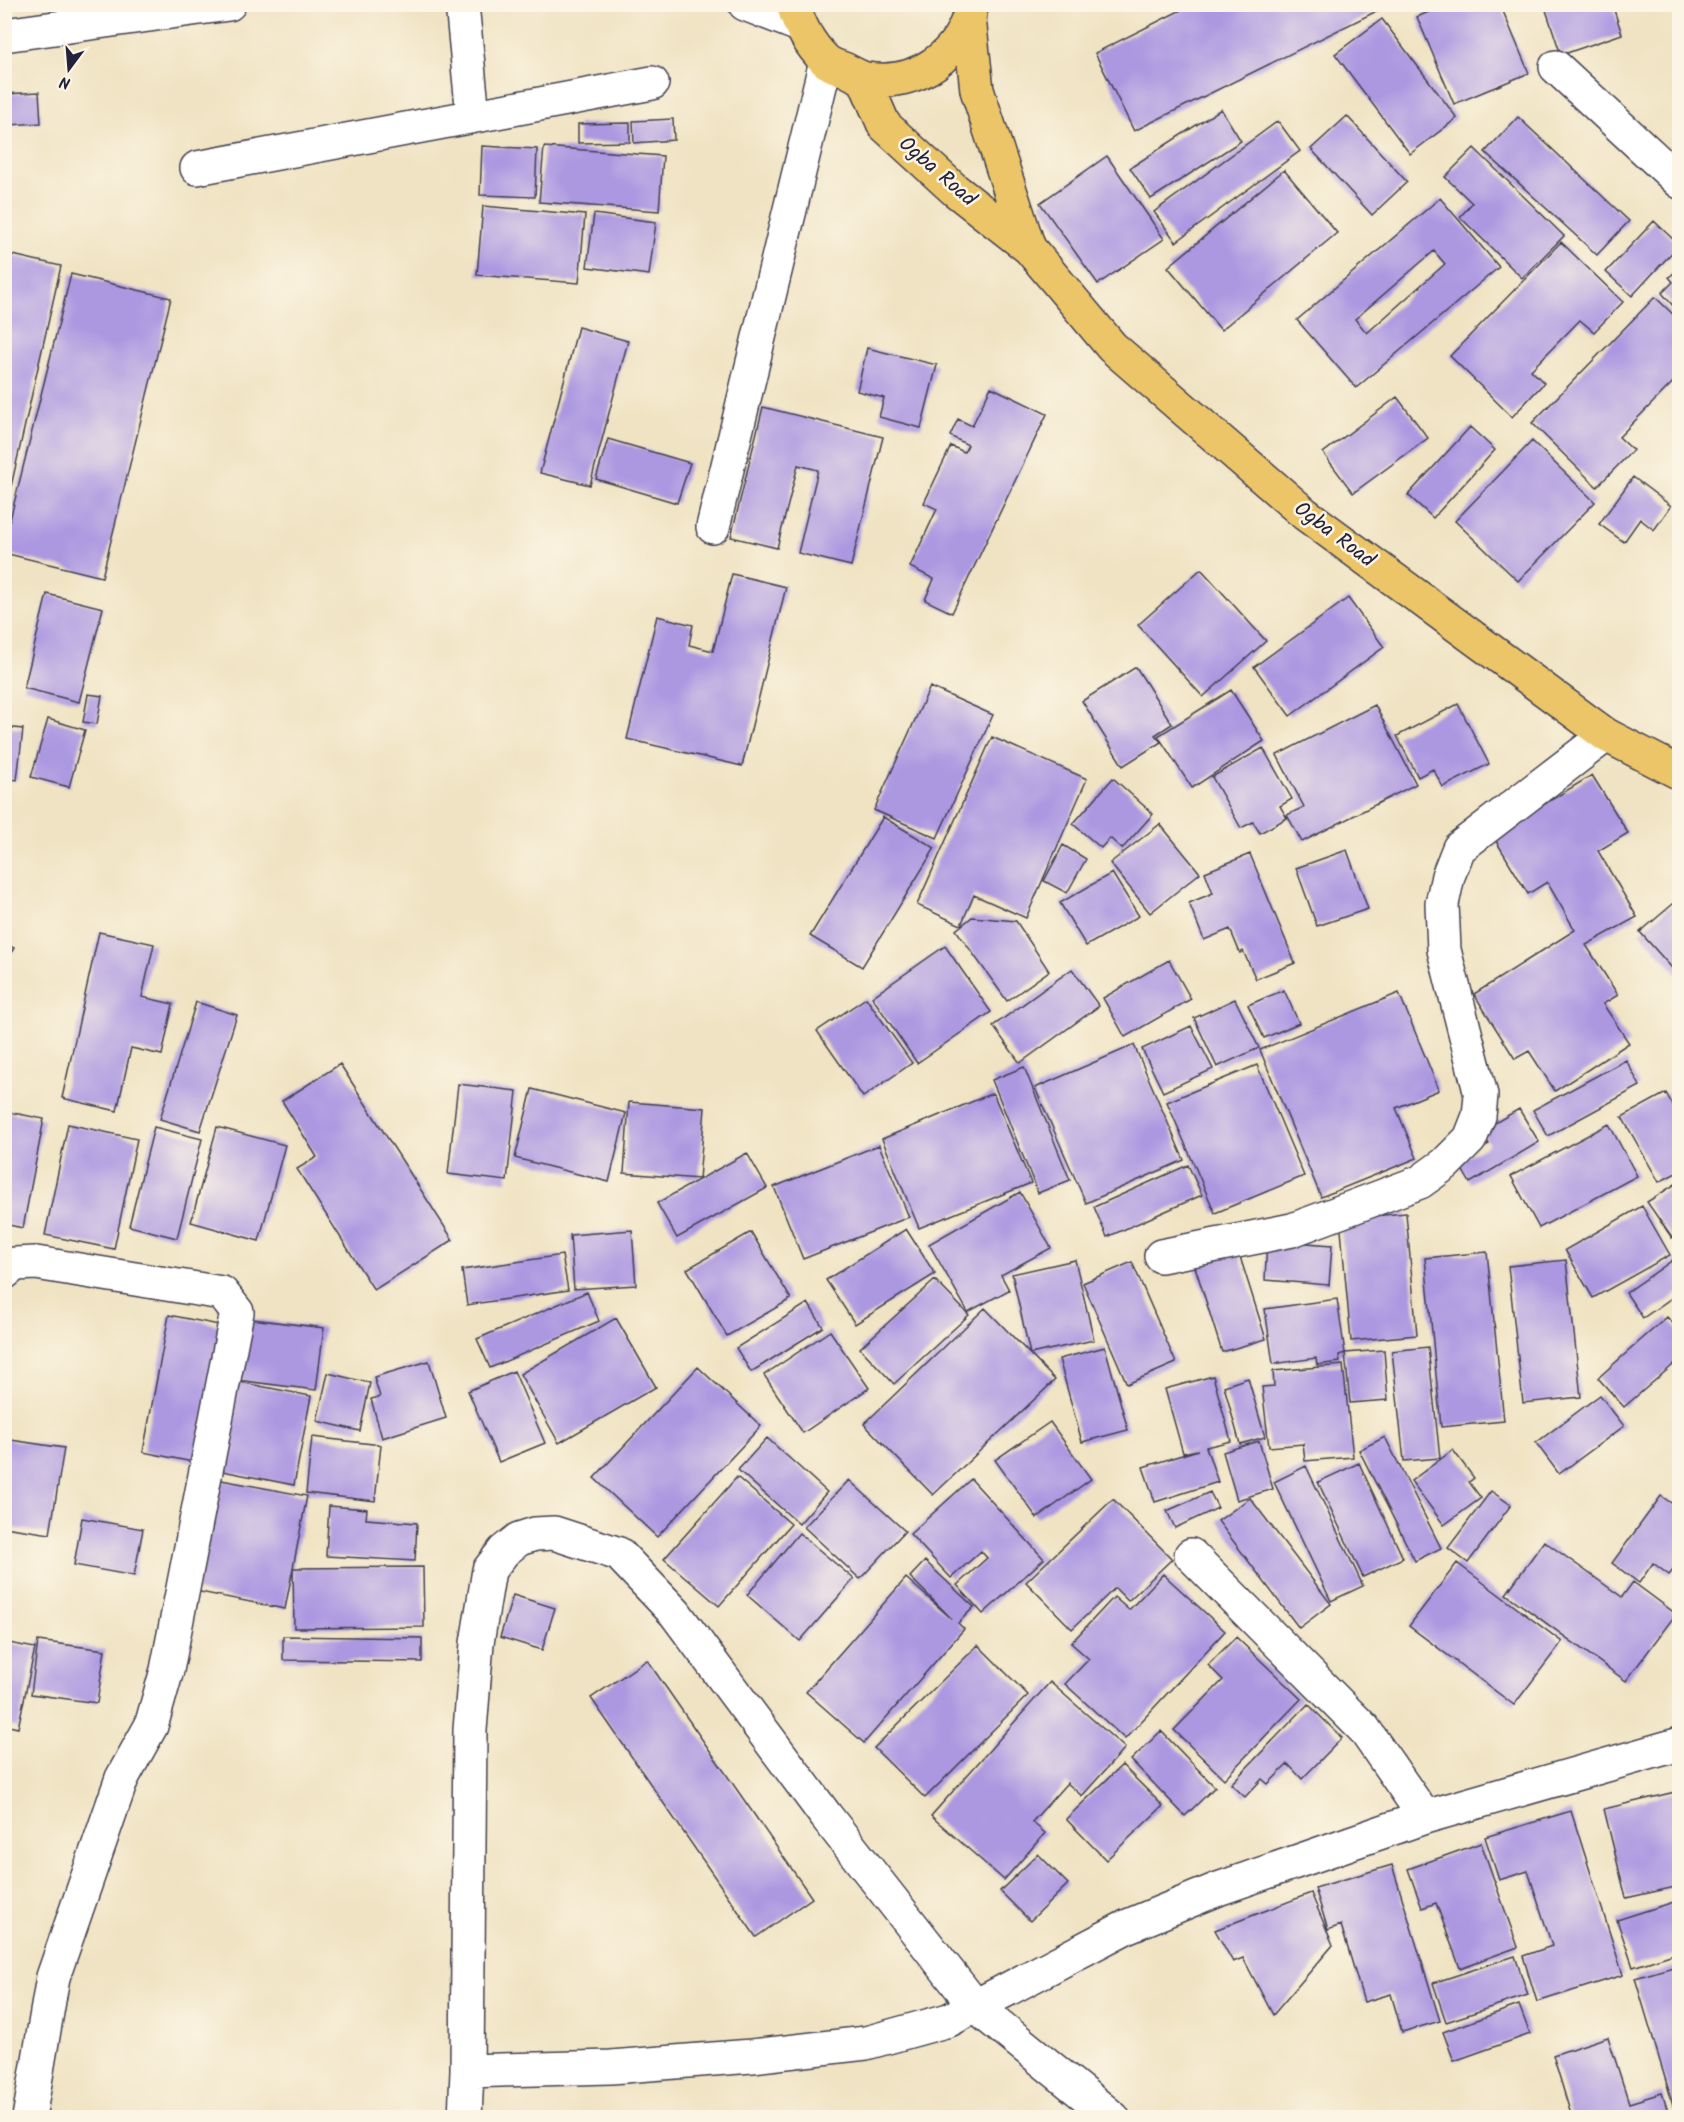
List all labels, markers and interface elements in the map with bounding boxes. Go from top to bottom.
north arrow [39,39,99,99]
text: N [57,69,74,95]
street label: Ogba Road [891,129,984,216]
street label: Ogba Road [1286,493,1382,577]

